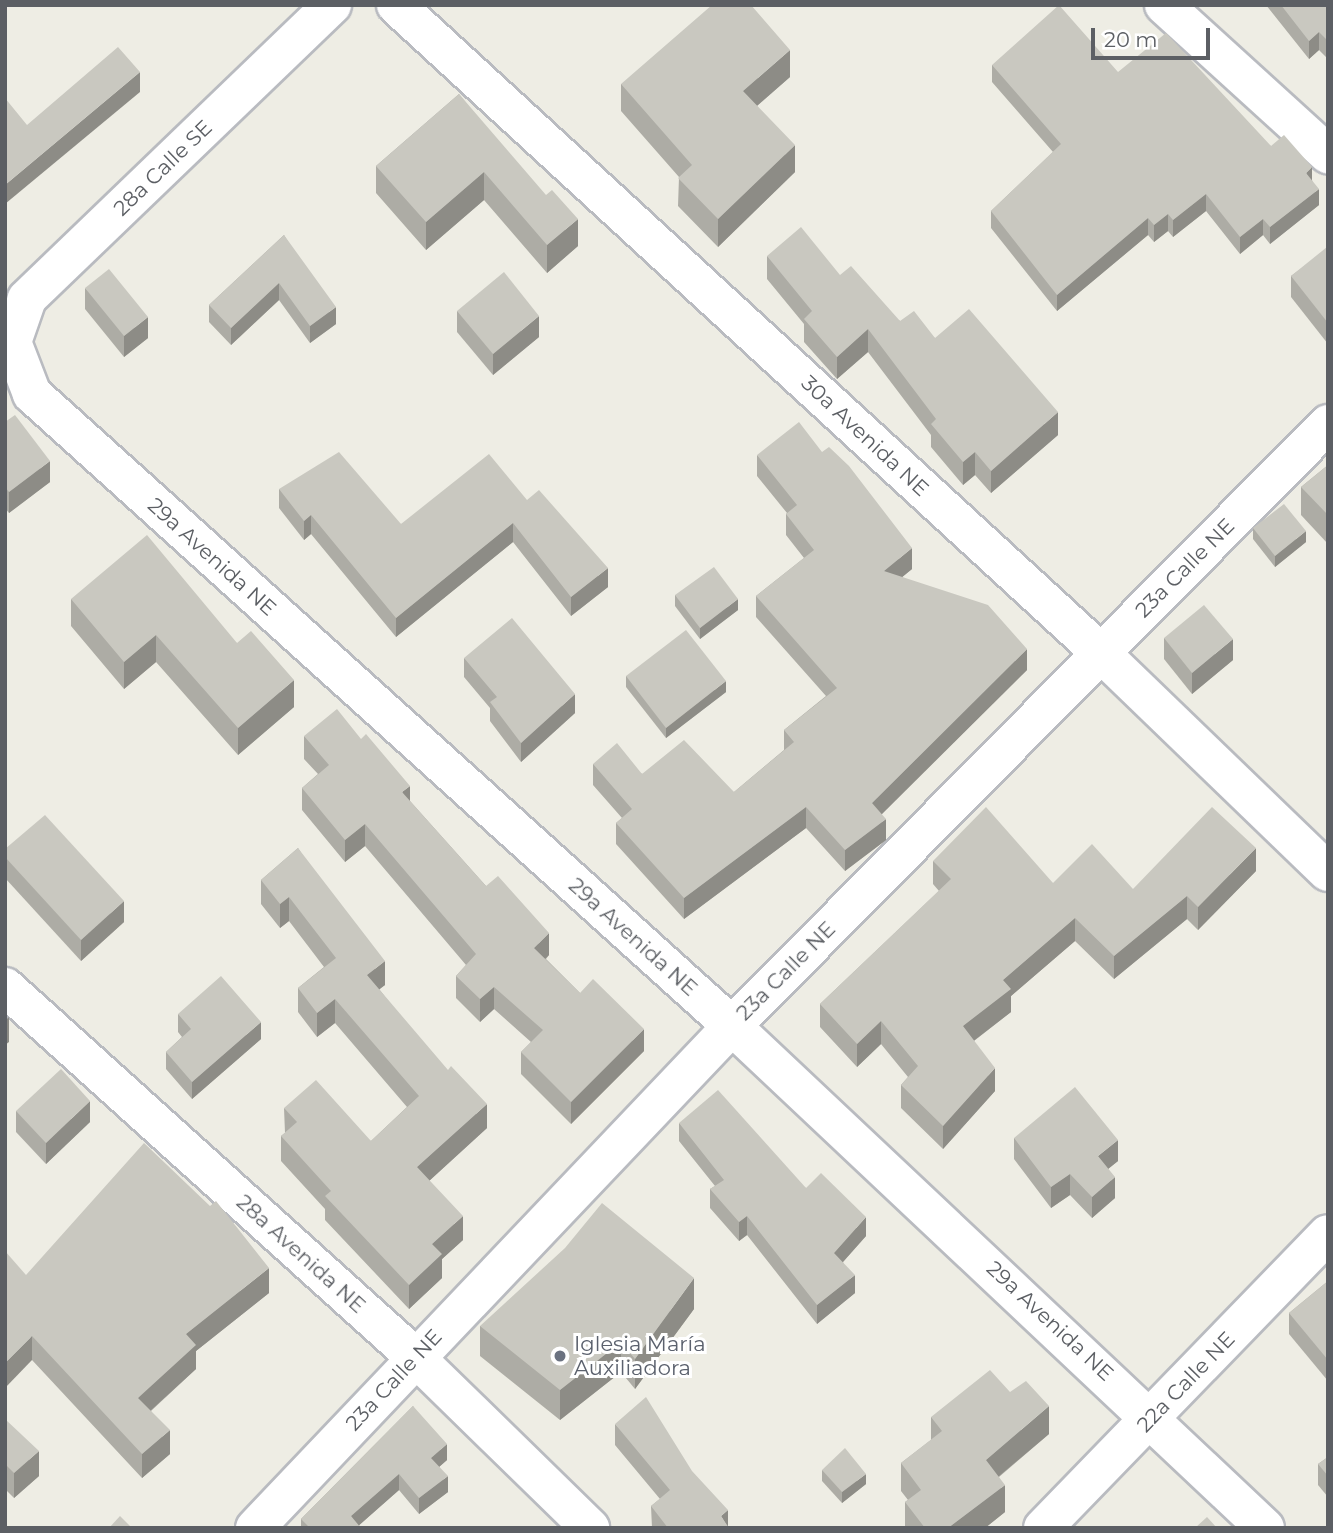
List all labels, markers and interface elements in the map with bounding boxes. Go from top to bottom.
scale bar [1095,14,1214,58]
text: 20 m [1104,27,1158,52]
street label: 28a Calle SE [109,115,217,221]
street label: 30a Avenida NE [796,371,934,501]
street label: 29a Avenida NE [143,493,281,621]
street label: 23a Calle NE [1130,513,1240,623]
street label: 29a Avenida NE [564,873,702,1001]
street label: 23a Calle NE [731,916,841,1026]
street label: 28a Avenida NE [231,1190,371,1318]
street label: 29a Avenida NE [981,1256,1119,1386]
street label: 23a Calle NE [341,1324,447,1436]
street label: 22a Calle NE [1132,1327,1240,1437]
place label: Iglesia María Auxiliadora [574,1331,706,1381]
marker: Iglesia María Auxiliadora [552,1348,568,1364]

